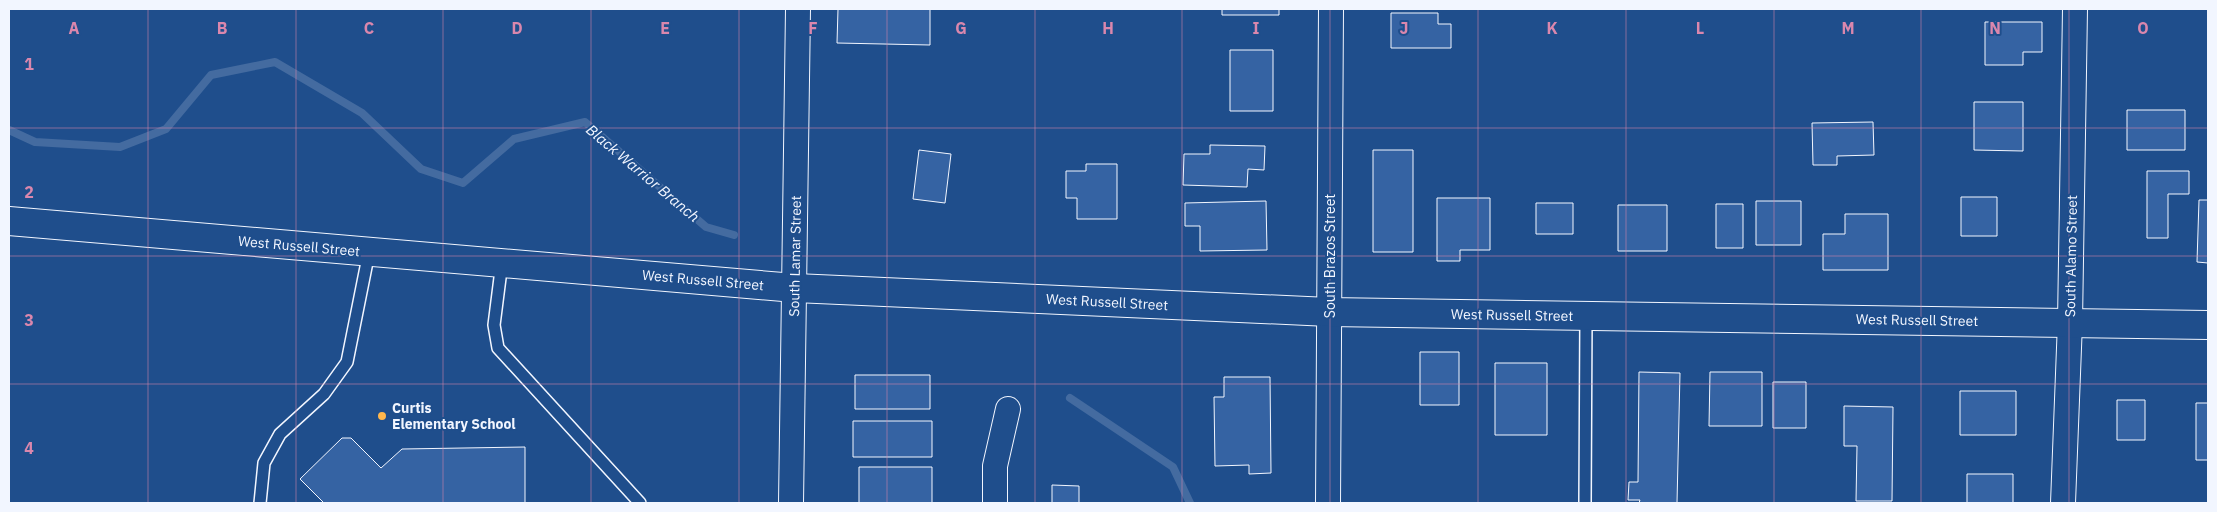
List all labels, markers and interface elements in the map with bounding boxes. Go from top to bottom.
text: A [69,18,80,38]
text: B [217,18,228,38]
text: C [364,18,374,38]
text: D [511,18,523,38]
text: E [660,18,670,38]
text: F [808,18,818,38]
text: G [955,18,967,38]
text: H [1102,18,1114,38]
text: I [1253,18,1260,38]
text: J [1400,18,1408,38]
text: K [1546,18,1558,38]
text: L [1696,18,1704,38]
text: M [1841,18,1855,38]
text: N [1989,18,2001,38]
text: O [2137,18,2149,38]
text: 1 [24,54,34,74]
water label: Black Warrior Branch [582,120,704,226]
text: 2 [24,182,34,202]
street label: South Brazos Street [1321,194,1339,318]
street label: South Lamar Street [785,195,805,317]
street label: South Alamo Street [2061,195,2081,317]
street label: West Russell Street [237,232,361,260]
street label: West Russell Street [641,266,765,294]
street label: West Russell Street [1045,290,1169,314]
street label: West Russell Street [1451,305,1573,325]
text: 3 [24,310,34,330]
street label: West Russell Street [1856,310,1978,330]
place label: Curtis Elementary School [392,399,516,433]
marker: Curtis Elementary School [376,410,388,422]
text: 4 [24,438,34,458]

